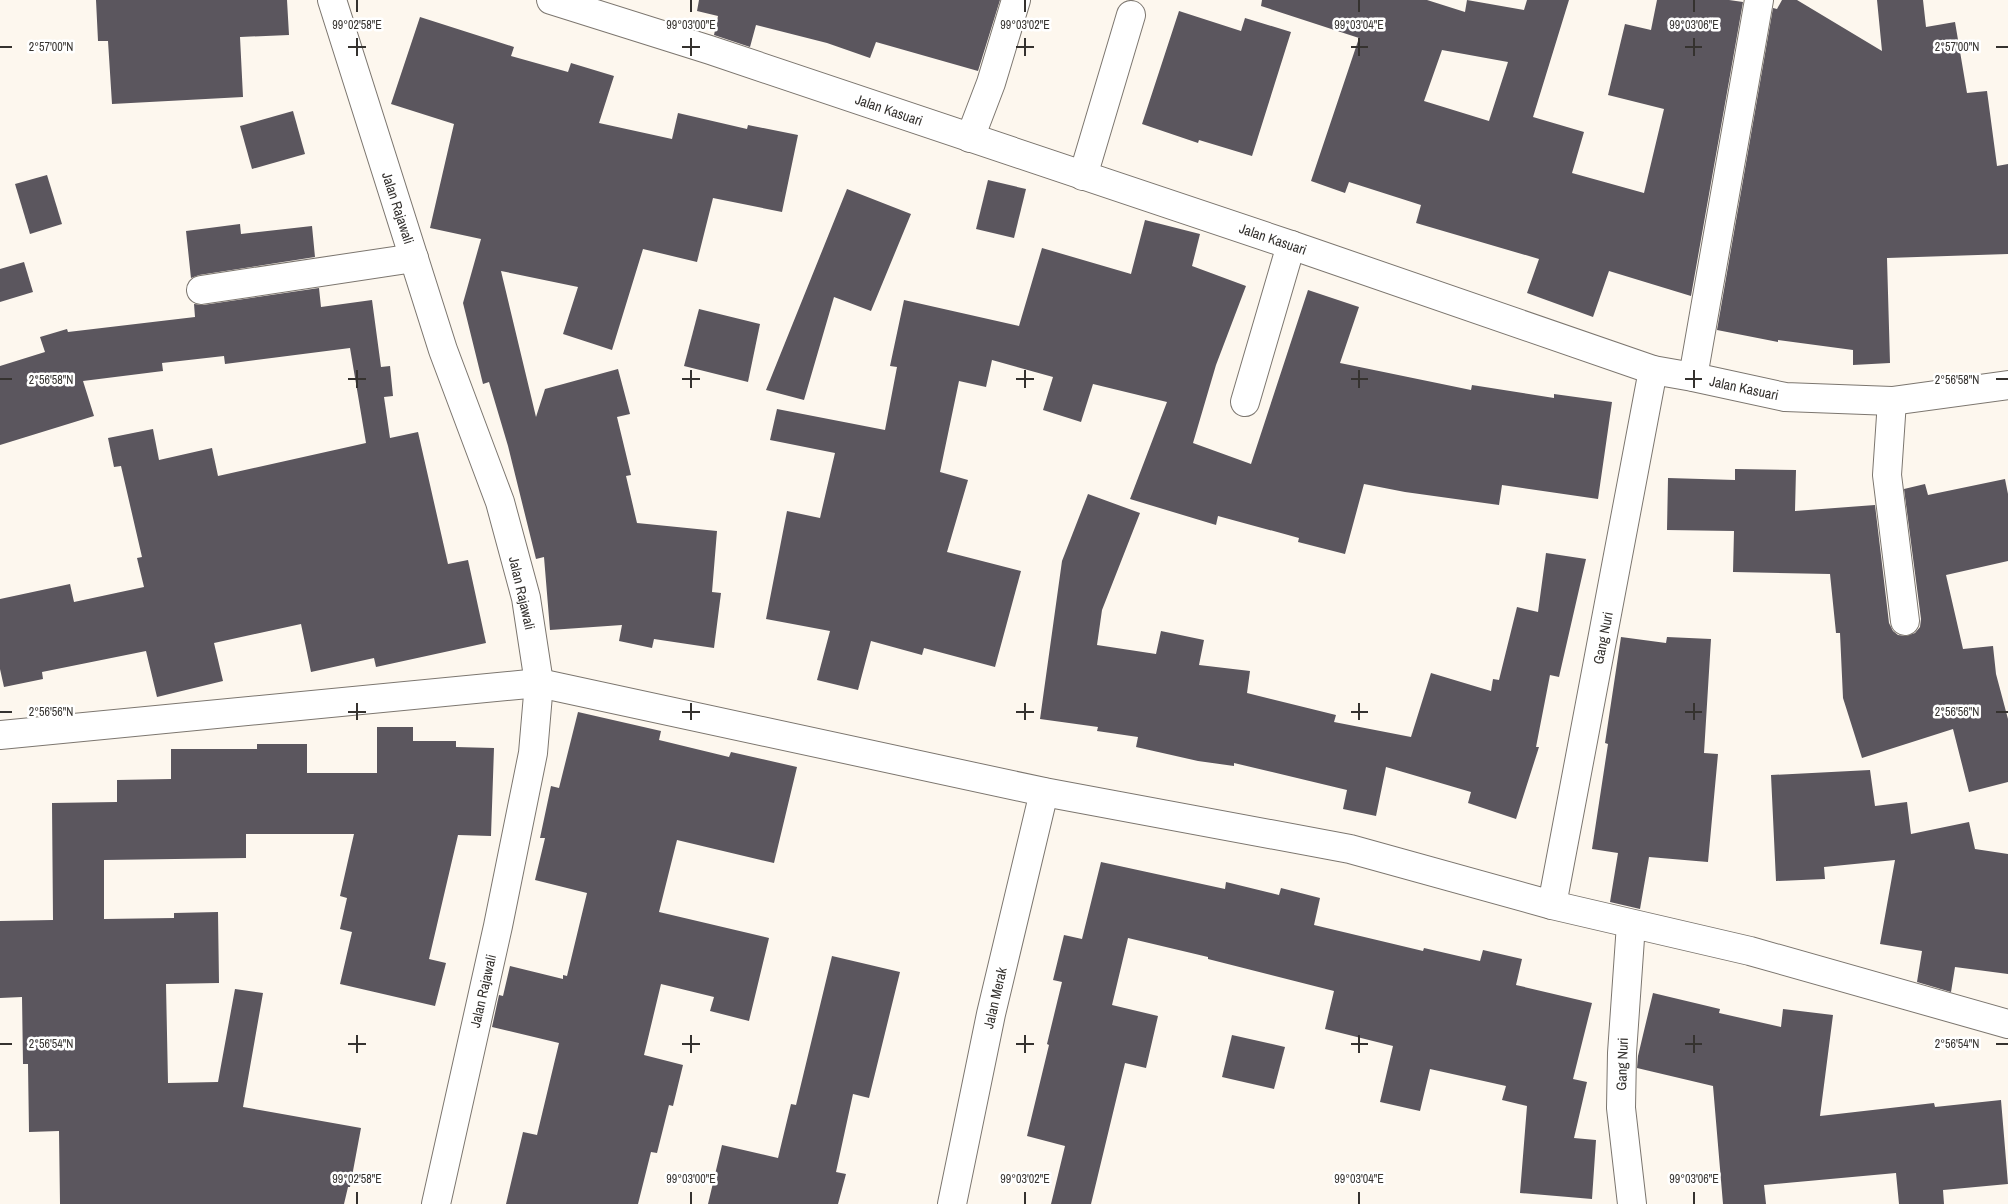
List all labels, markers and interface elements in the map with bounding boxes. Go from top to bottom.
text: 99°02'58"E [332,17,382,33]
text: 99°03'00"E [666,17,716,33]
text: 99°03'02"E [1000,17,1050,33]
text: 99°03'04"E [1334,17,1384,33]
text: 99°03'06"E [1669,17,1719,33]
text: 2°57'00"N [29,39,73,55]
text: 2°57'00"N [1935,39,1979,55]
street label: Jalan Kasuari [853,90,925,130]
street label: Jalan Rajawali [378,170,418,246]
street label: Jalan Kasuari [1237,219,1309,259]
text: 2°56'58"N [29,372,73,388]
street label: Jalan Kasuari [1708,372,1780,404]
text: 2°56'58"N [1935,372,1979,388]
street label: Jalan Rajawali [505,555,539,631]
street label: Gang Nuri [1589,610,1617,666]
text: 2°56'56"N [29,704,73,720]
text: 2°56'56"N [1935,704,1979,720]
street label: Jalan Rajawali [466,953,500,1029]
street label: Jalan Merak [979,965,1011,1030]
text: 2°56'54"N [29,1036,73,1052]
text: 2°56'54"N [1935,1036,1979,1052]
street label: Gang Nuri [1612,1037,1632,1091]
text: 99°02'58"E [332,1171,382,1187]
text: 99°03'00"E [666,1171,716,1187]
text: 99°03'02"E [1000,1171,1050,1187]
text: 99°03'04"E [1334,1171,1384,1187]
text: 99°03'06"E [1669,1171,1719,1187]

